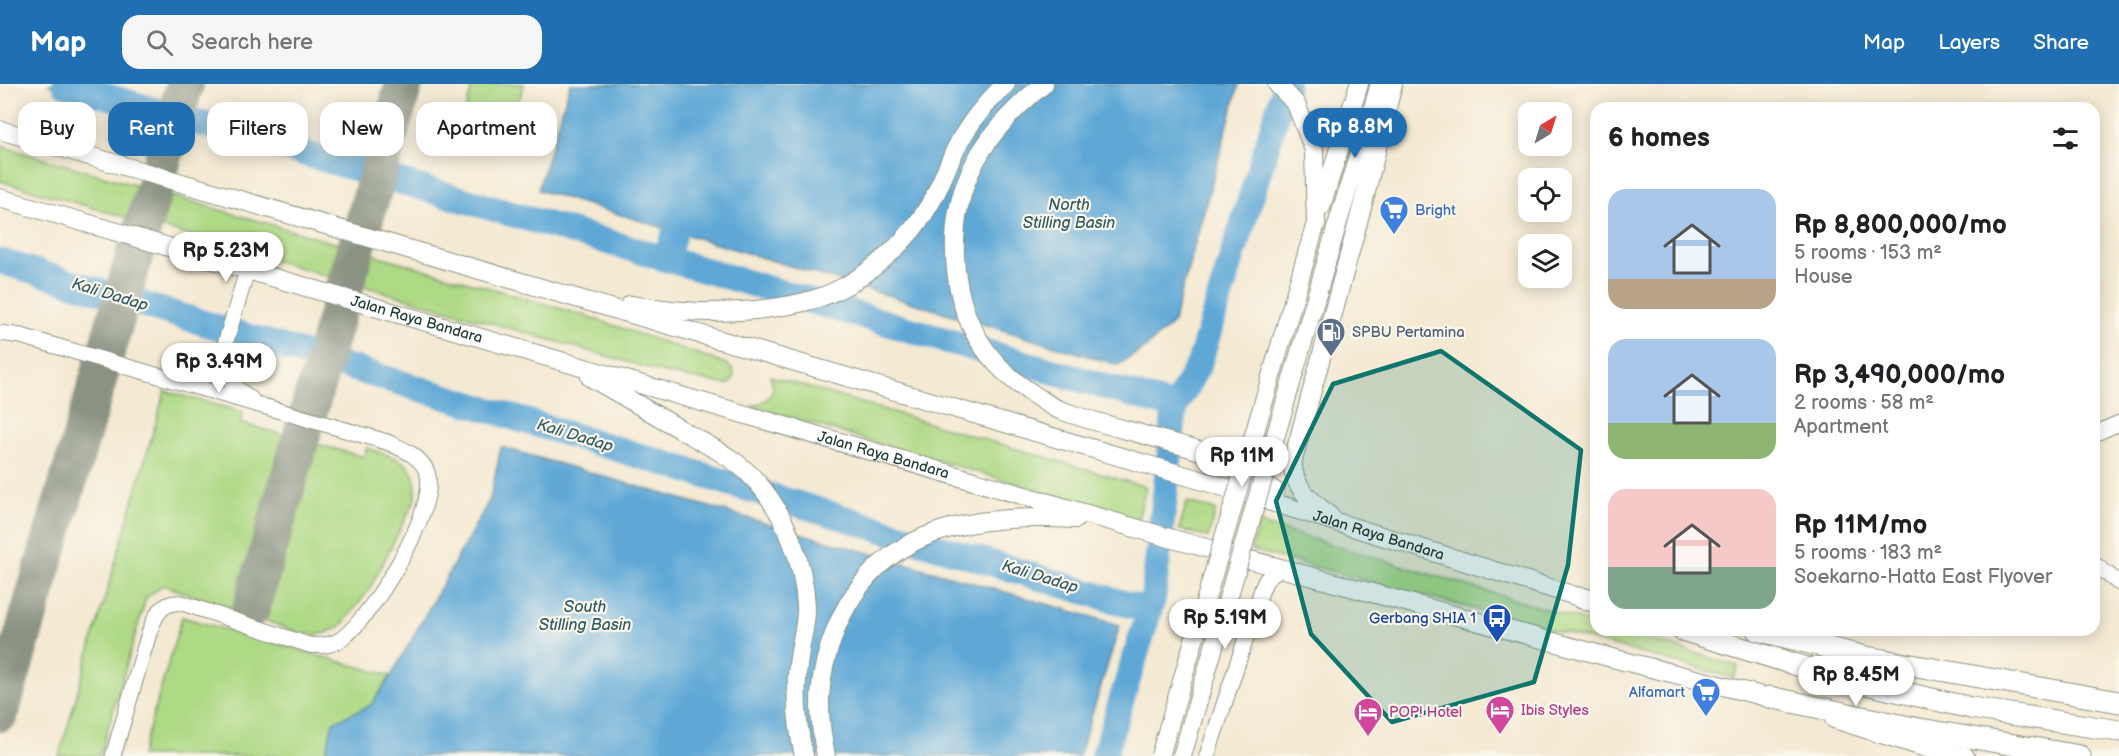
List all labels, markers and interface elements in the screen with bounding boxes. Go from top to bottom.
search box [122,15,542,69]
text: Map [30,26,86,59]
icon: search [143,26,176,59]
text: Search here [191,29,313,56]
text: Map [1863,30,1905,55]
text: Layers [1938,30,2000,55]
text: Share [2033,30,2089,55]
chip: Buy [18,102,96,156]
chip: Rent [108,102,195,156]
chip: Filters [207,102,308,156]
chip: New [320,102,404,156]
chip: Apartment [416,102,557,156]
north arrow [1518,102,1572,156]
map controls [1518,102,1572,288]
pin: Rp 8.8M [1300,108,1410,159]
text: Rp 8.8M [1317,115,1393,139]
icon: filters [2049,122,2082,155]
text: 6 homes [1608,123,1710,154]
button: locate [1518,168,1572,222]
supermarket icon: Bright [1378,194,1410,236]
water label: North Stilling Basin [1023,196,1115,233]
place label: Bright [1415,201,1456,220]
text: Rp 8,800,000/mo [1794,210,2007,241]
icon: home [1656,213,1728,285]
pin: Rp 5.23M [164,232,288,283]
button: layers [1518,234,1572,288]
text: Rp 5.23M [183,239,269,263]
text: 5 rooms · 153 m² [1794,241,1942,265]
text: House [1794,265,1853,289]
water label: Kali Dadap [70,274,150,316]
street label: Jalan Raya Bandara [349,291,485,347]
fuel station icon: SPBU Pertamina [1315,316,1347,358]
place label: SPBU Pertamina [1352,323,1465,342]
pin: Rp 3.49M [157,343,281,394]
text: Rp 3.49M [175,350,263,374]
text: Rp 3,490,000/mo [1794,360,2005,391]
icon: home [1656,363,1728,435]
text: 2 rooms · 58 m² [1794,391,1934,415]
water label: Kali Dadap [535,415,615,457]
text: Apartment [1794,415,1889,439]
street label: Jalan Raya Bandara [815,427,952,483]
pin: Rp 11M [1193,437,1291,488]
text: Rp 11M [1210,444,1274,468]
street label: Jalan Raya Bandara [1311,506,1447,564]
text: Rp 11M/mo [1794,510,1927,541]
icon: home [1656,513,1728,585]
text: 5 rooms · 183 m² [1794,541,1942,565]
water label: Kali Dadap [1000,556,1080,598]
text: Soekarno-Hatta East Flyover [1794,565,2052,589]
water label: South Stilling Basin [539,598,631,635]
pin: Rp 5.19M [1163,599,1287,650]
bus stop icon: Gerbang SHIA 1 [1481,602,1513,644]
text: Rp 5.19M [1183,606,1267,630]
place label: Gerbang SHIA 1 [1369,609,1476,628]
pin: Rp 8.45M [1794,656,1918,707]
text: Rp 8.45M [1812,663,1900,687]
supermarket icon: Alfamart [1690,676,1722,718]
place label: Alfamart [1629,683,1685,702]
hotel icon: Ibis Styles [1484,694,1516,736]
hotel icon: POP! Hotel [1352,696,1384,738]
place label: Ibis Styles [1521,701,1589,720]
place label: POP! Hotel [1389,703,1462,722]

